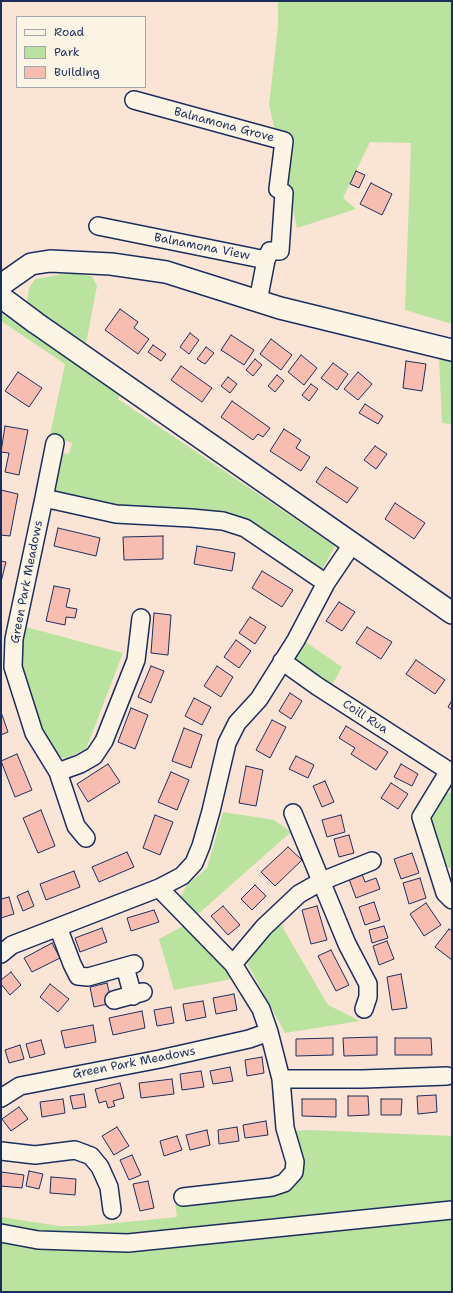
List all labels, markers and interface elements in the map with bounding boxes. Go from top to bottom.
legend [16,16,146,88]
text: Road [54,24,84,40]
text: Park [54,44,80,60]
text: Building [54,64,100,80]
street label: Balnamona Grove [172,105,276,145]
street label: Balnamona View [153,231,251,263]
street label: Green Park Meadows [8,519,46,645]
street label: Coill Rua [340,697,390,737]
street label: Green Park Meadows [71,1044,197,1082]

